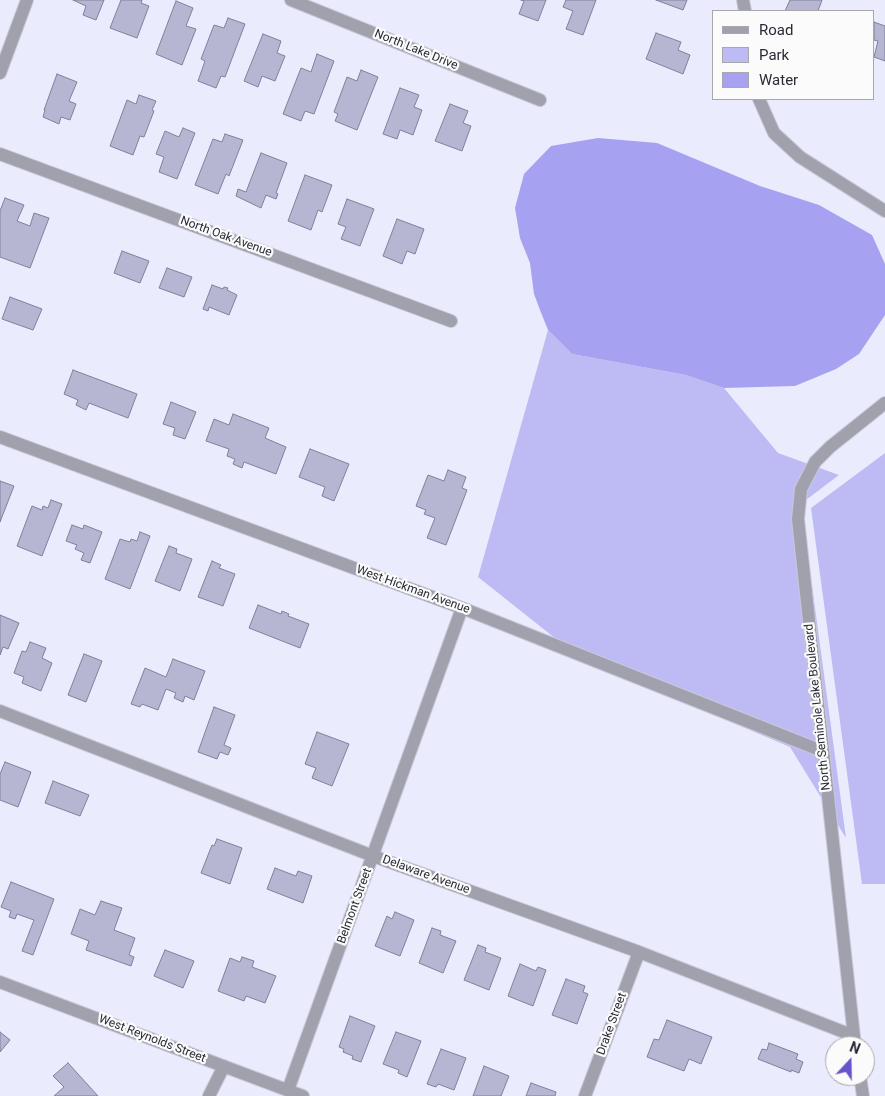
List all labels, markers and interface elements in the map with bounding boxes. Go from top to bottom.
legend [712,10,875,100]
text: Road [759,21,793,39]
street label: North Lake Drive [372,27,460,73]
text: Park [759,46,789,64]
text: Water [759,71,798,89]
street label: North Oak Avenue [178,214,274,260]
street label: West Hickman Avenue [354,563,472,617]
street label: North Seminole Lake Boulevard [802,623,834,791]
street label: Delaware Avenue [380,853,472,897]
street label: Belmont Street [335,866,375,946]
street label: Drake Street [594,991,630,1057]
street label: West Reynolds Street [97,1012,207,1066]
north arrow [825,1036,875,1086]
text: N [848,1039,862,1057]

